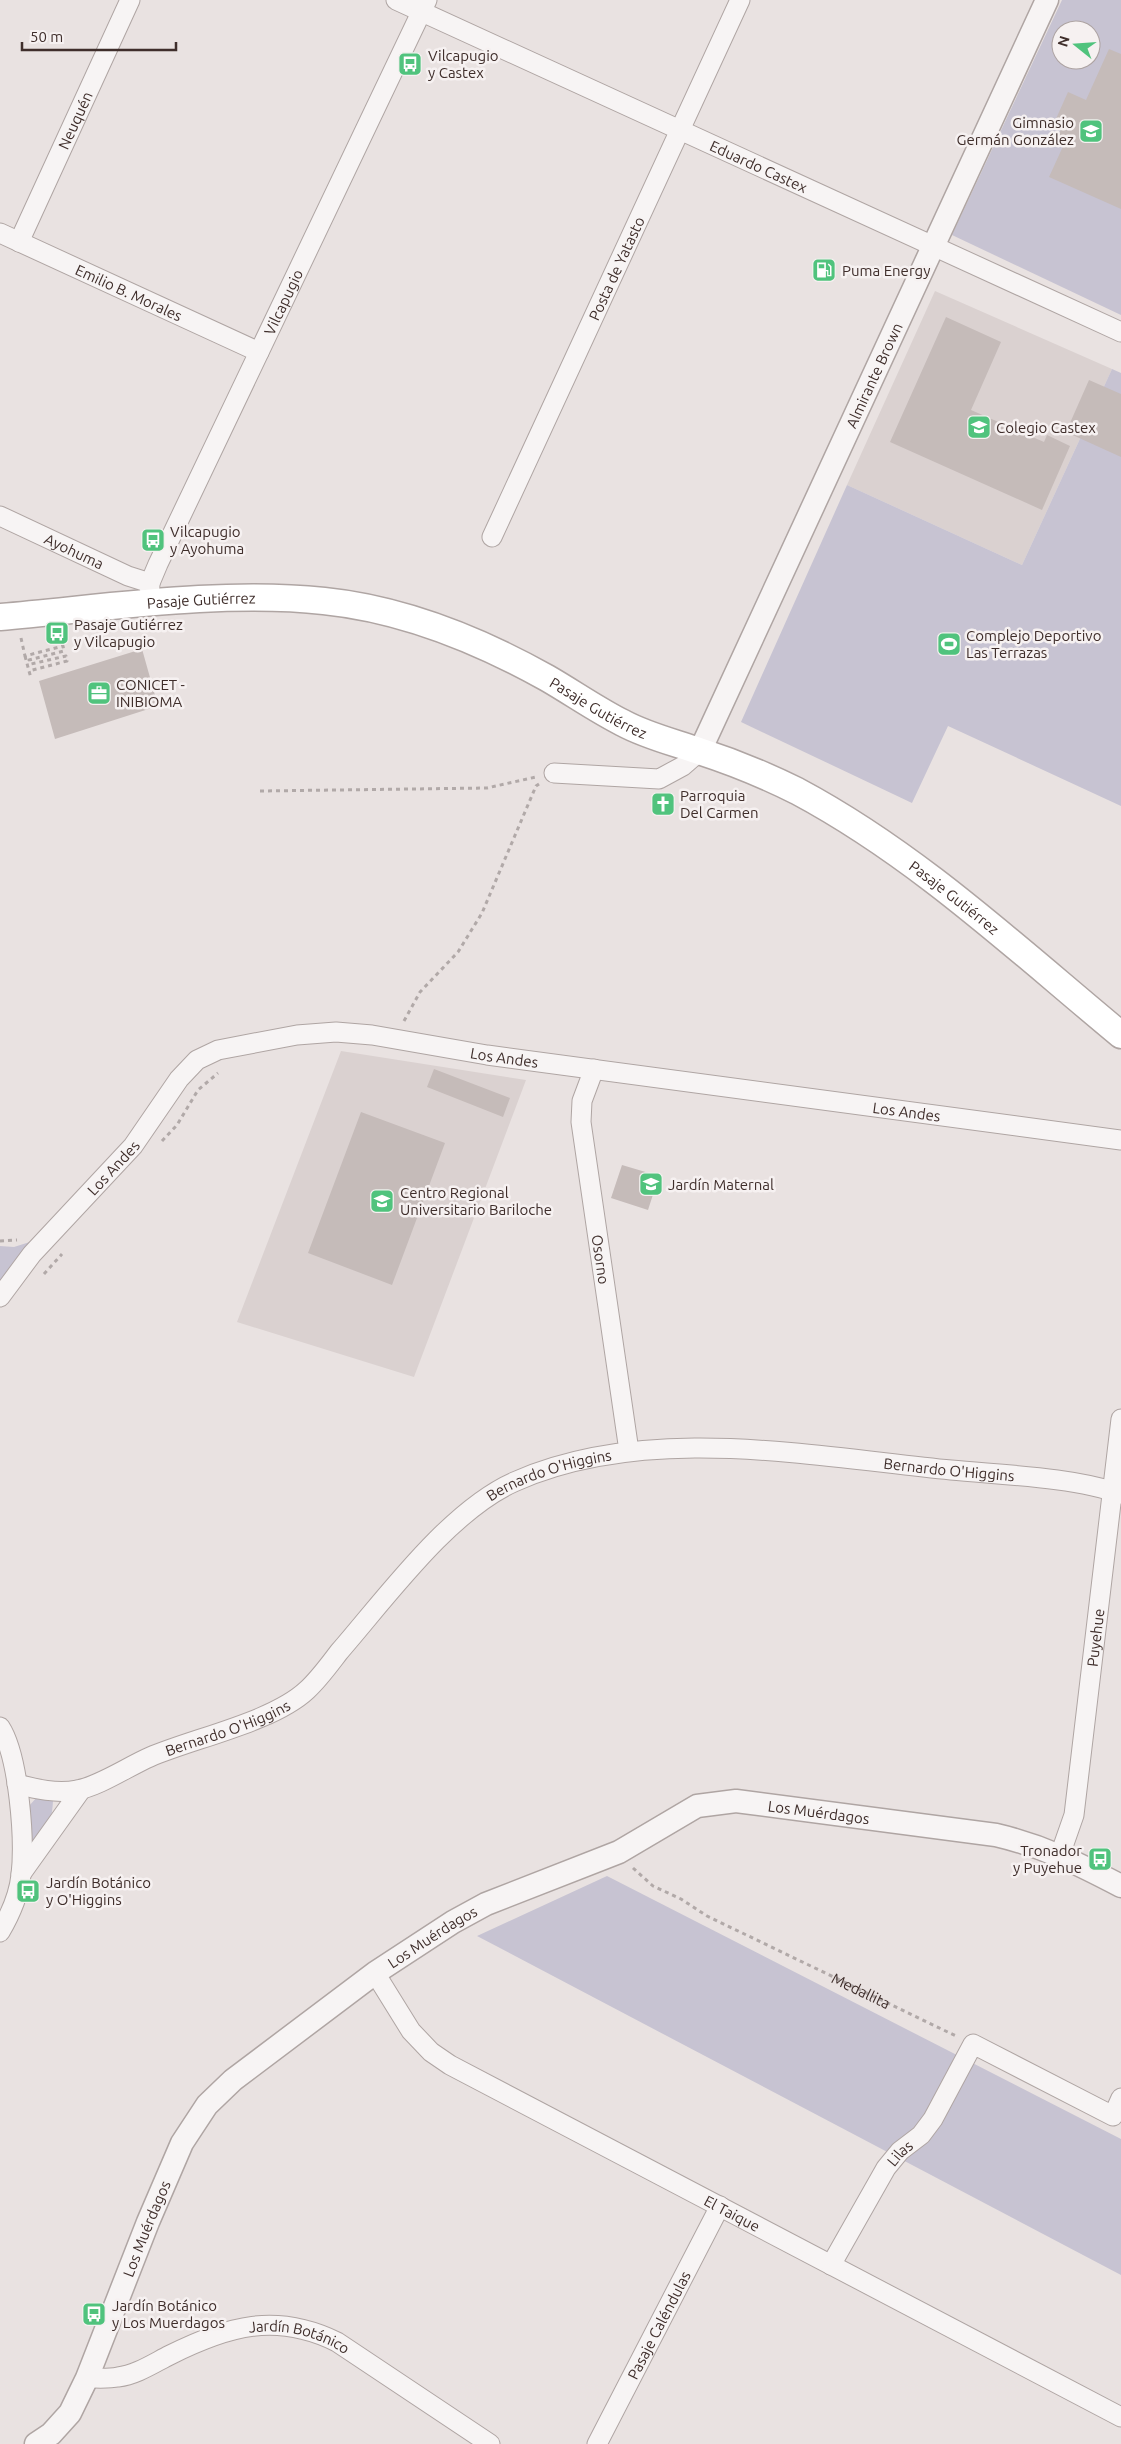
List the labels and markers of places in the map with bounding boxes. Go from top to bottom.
place label: Vilcapugio y Castex [428,47,499,81]
bus stop icon: Vilcapugio y Castex [397,51,423,77]
place label: Gimnasio Germán González [956,114,1074,148]
school or university icon: Gimnasio Germán González [1078,118,1104,144]
fuel station icon: Puma Energy [811,257,837,283]
place label: Puma Energy [842,262,930,279]
school or university icon: Colegio Castex [966,414,992,440]
place label: Colegio Castex [996,419,1096,436]
place label: Vilcapugio y Ayohuma [170,523,244,557]
bus stop icon: Vilcapugio y Ayohuma [140,527,166,553]
place label: Pasaje Gutiérrez y Vilcapugio [74,616,183,650]
bus stop icon: Pasaje Gutiérrez y Vilcapugio [44,620,70,646]
place label: Complejo Deportivo Las Terrazas [966,627,1101,661]
sports icon: Complejo Deportivo Las Terrazas [936,631,962,657]
place label: CONICET - INIBIOMA [116,676,185,710]
office icon: CONICET - INIBIOMA [86,680,112,706]
place label: Parroquia Del Carmen [680,787,759,821]
church icon: Parroquia Del Carmen [650,791,676,817]
school or university icon: Jardín Maternal [638,1171,664,1197]
place label: Jardín Maternal [668,1176,774,1193]
place label: Centro Regional Universitario Bariloche [400,1184,552,1218]
school or university icon: Centro Regional Universitario Bariloche [369,1188,395,1214]
place label: Tronador y Puyehue [1013,1842,1082,1876]
bus stop icon: Tronador y Puyehue [1087,1846,1113,1872]
place label: Jardín Botánico y O'Higgins [46,1874,151,1908]
bus stop icon: Jardín Botánico y O'Higgins [15,1878,41,1904]
place label: Jardín Botánico y Los Muerdagos [112,2297,225,2331]
bus stop icon: Jardín Botánico y Los Muerdagos [81,2301,107,2327]

